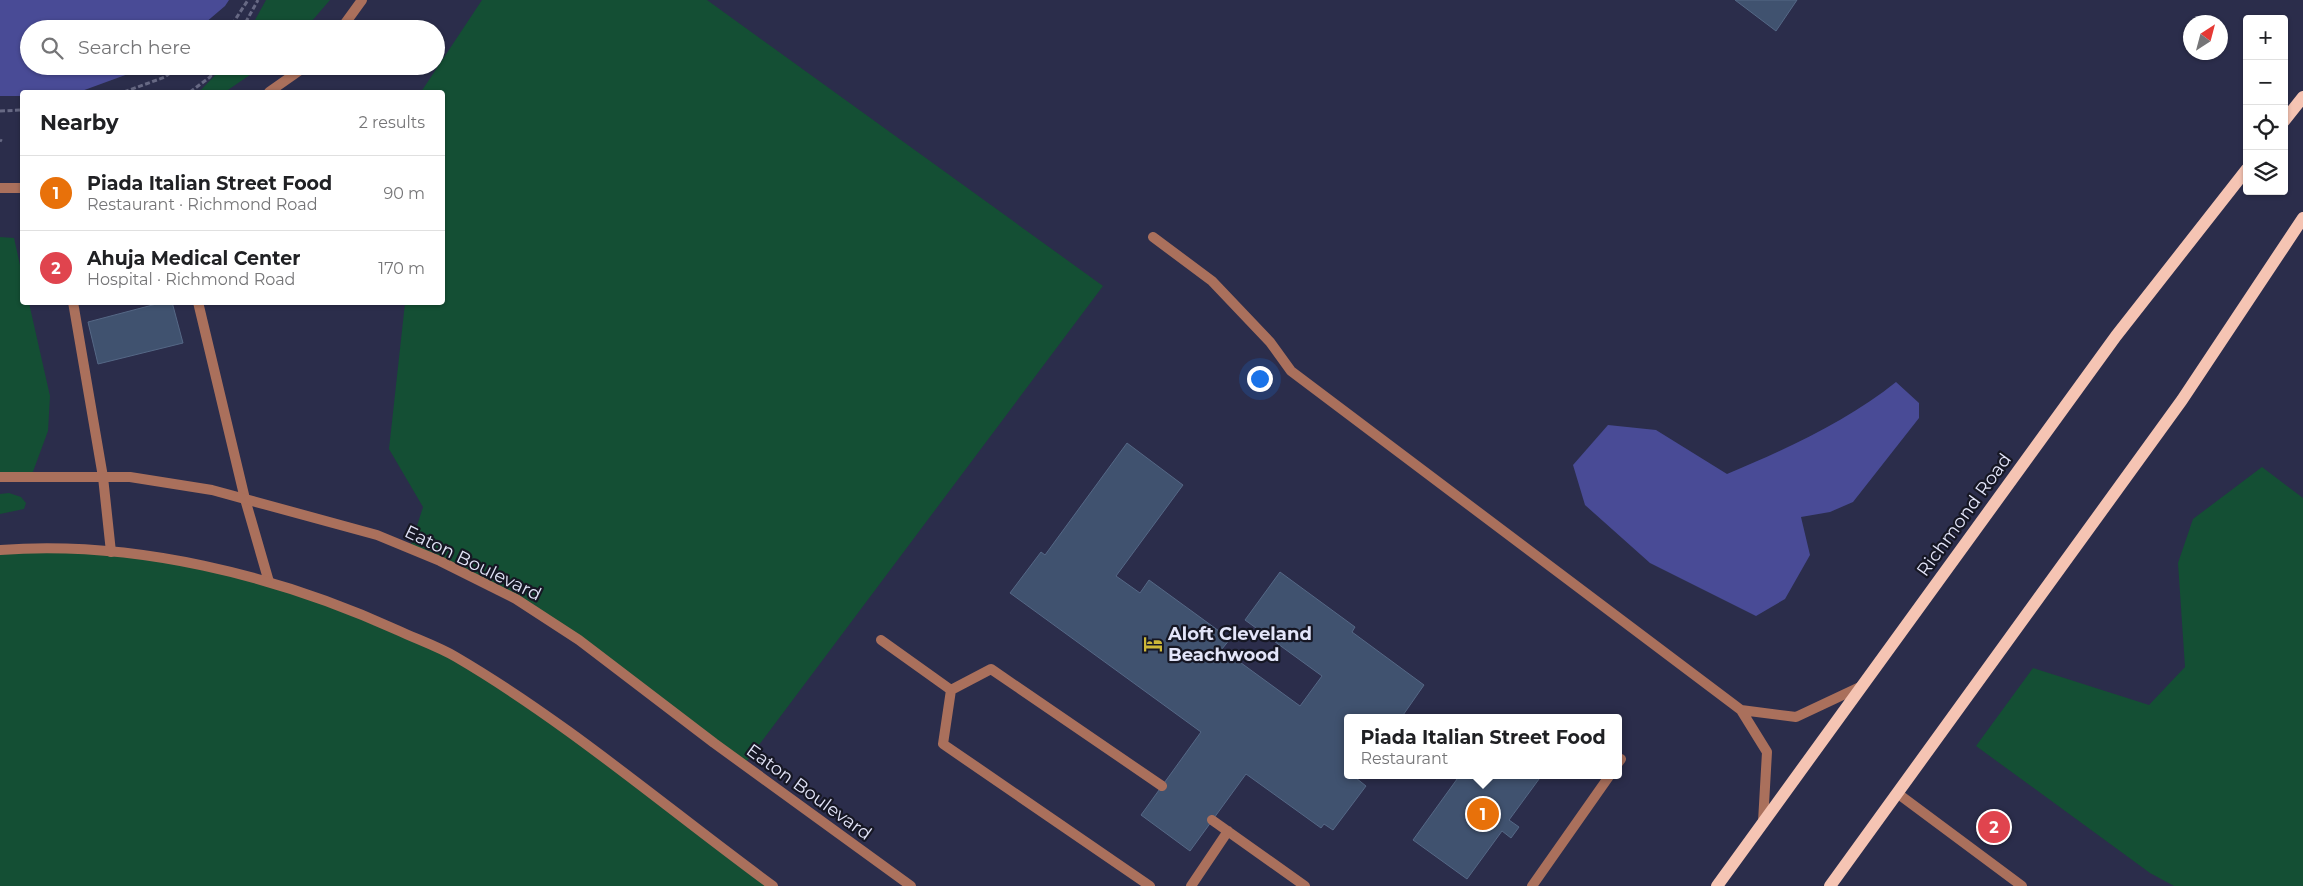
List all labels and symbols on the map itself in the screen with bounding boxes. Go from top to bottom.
north arrow [2183,15,2228,60]
your location [1247,366,1273,392]
street label: Richmond Road [1912,449,2016,581]
street label: Eaton Boulevard [401,520,545,606]
place label: Aloft Cleveland Beachwood [1167,623,1312,666]
hotel icon: Aloft Cleveland Beachwood [1142,633,1164,655]
street label: Eaton Boulevard [742,739,876,845]
pin: 1 [1467,795,1499,833]
pin: 2 [1978,808,2010,846]

